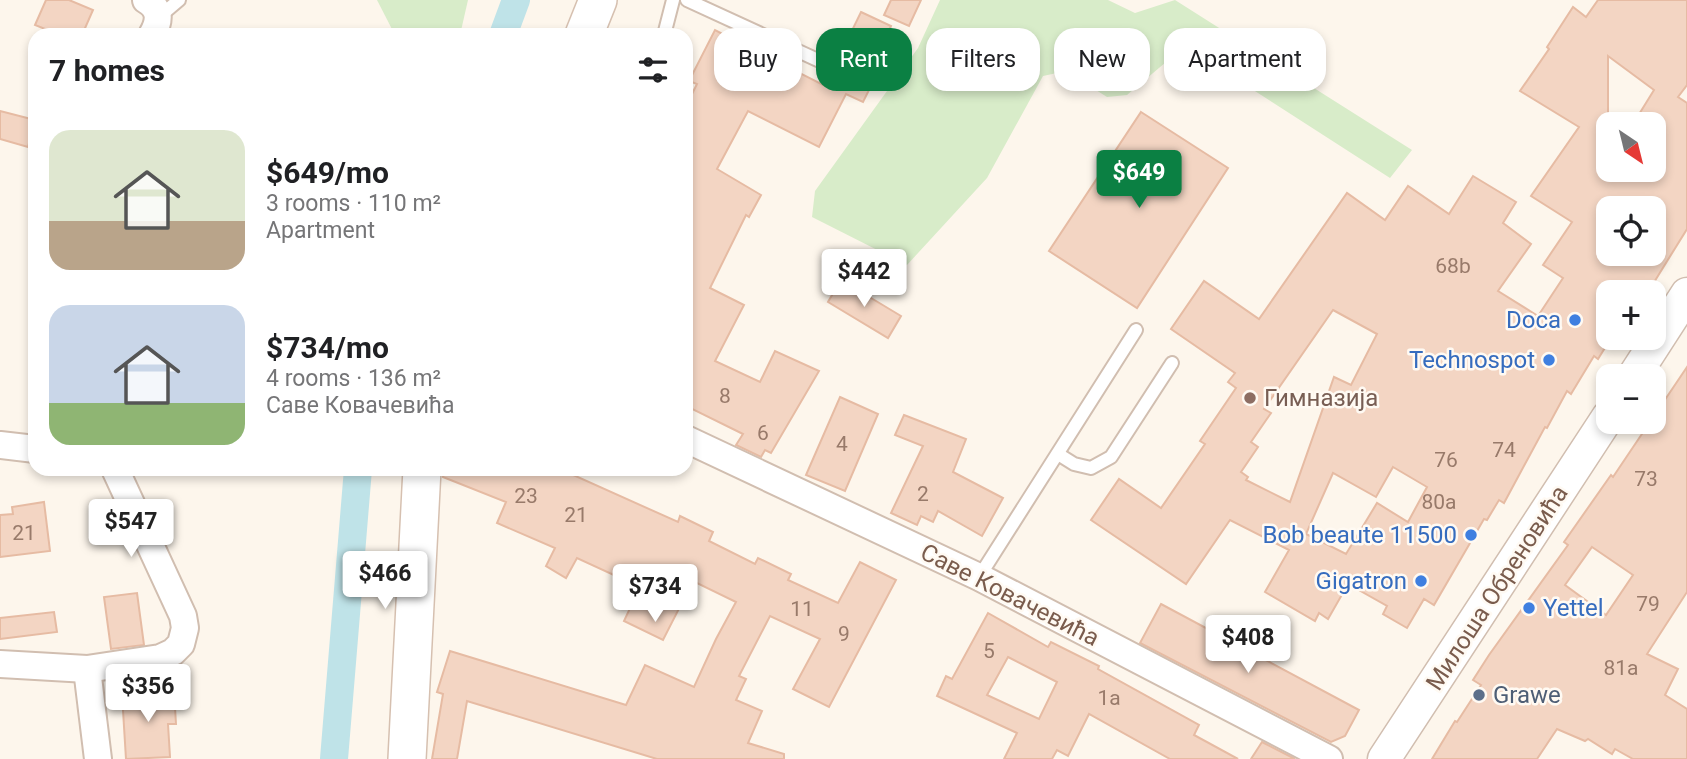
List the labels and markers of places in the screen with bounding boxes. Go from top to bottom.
pin: $649 [1098,150,1180,210]
pin: $442 [823,250,905,309]
place label: Doca [1506,306,1561,334]
marker: Doca [1567,312,1583,328]
place label: Technospot [1409,346,1535,374]
marker: Technospot [1541,352,1557,368]
place label: Гимназија [1264,384,1378,412]
marker: Гимназија [1242,390,1258,406]
pin: $547 [90,500,172,559]
place label: Bob beaute 11500 [1262,521,1457,549]
marker: Bob beaute 11500 [1463,527,1479,543]
pin: $466 [344,552,426,611]
pin: $734 [614,564,696,624]
place label: Gigatron [1316,567,1407,595]
marker: Gigatron [1413,573,1429,589]
place label: Yettel [1543,594,1604,622]
marker: Yettel [1521,600,1537,616]
pin: $408 [1207,616,1289,675]
pin: $356 [107,664,189,724]
place label: Grawe [1493,681,1561,709]
marker: Grawe [1471,687,1487,703]

